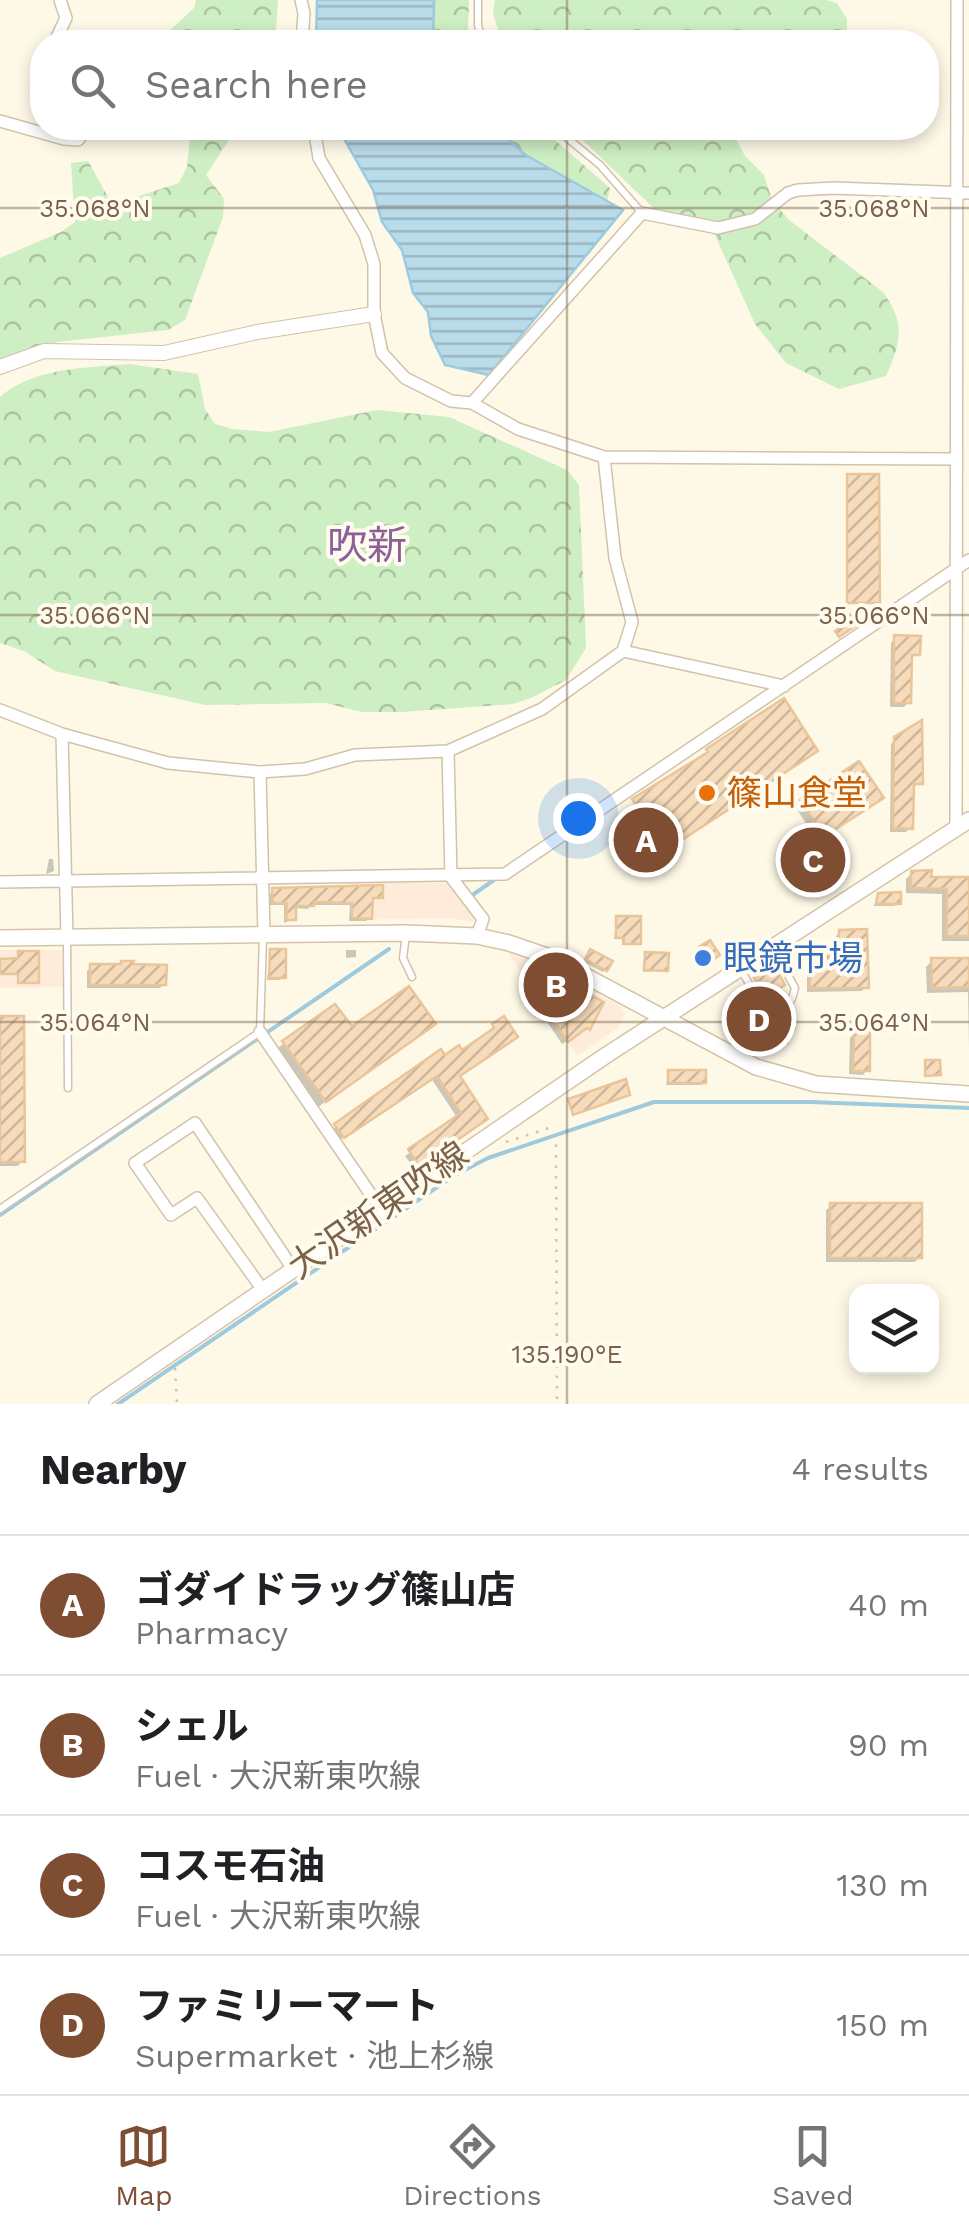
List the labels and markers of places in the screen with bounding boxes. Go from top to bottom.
place label: 篠山食堂 [727,772,867,814]
marker: 篠山食堂 [696,782,718,804]
pin: A [614,802,678,878]
pin: C [780,822,846,898]
place label: 眼鏡市場 [723,937,863,979]
marker: 眼鏡市場 [692,947,714,969]
pin: B [524,948,588,1022]
pin: D [726,982,792,1056]

